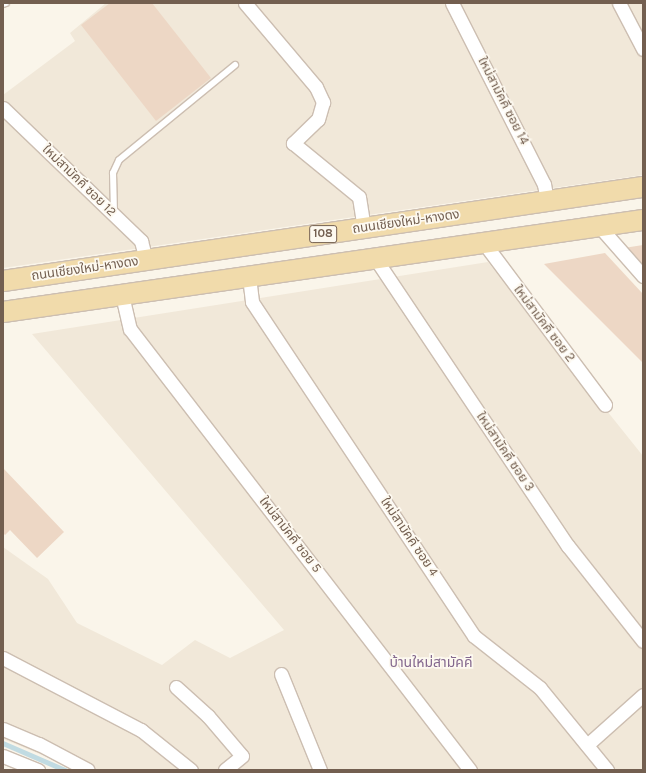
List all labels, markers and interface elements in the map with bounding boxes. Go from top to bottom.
street label: ใหม่สามัคคี ซอย 14 [474,55,532,147]
street label: ใหม่สามัคคี ซอย 12 [39,142,119,220]
street label: ถนนเชียงใหม่-หางดง [351,207,461,237]
road number: 108 [309,224,337,244]
street label: ถนนเชียงใหม่-หางดง [30,254,140,284]
street label: ใหม่สามัคคี ซอย 2 [510,283,578,365]
street label: ใหม่สามัคคี ซอย 3 [473,409,537,495]
street label: ใหม่สามัคคี ซอย 5 [256,494,324,576]
street label: ใหม่สามัคคี ซอย 4 [377,495,441,579]
district label: บ้านใหม่สามัคคี [389,655,473,671]

